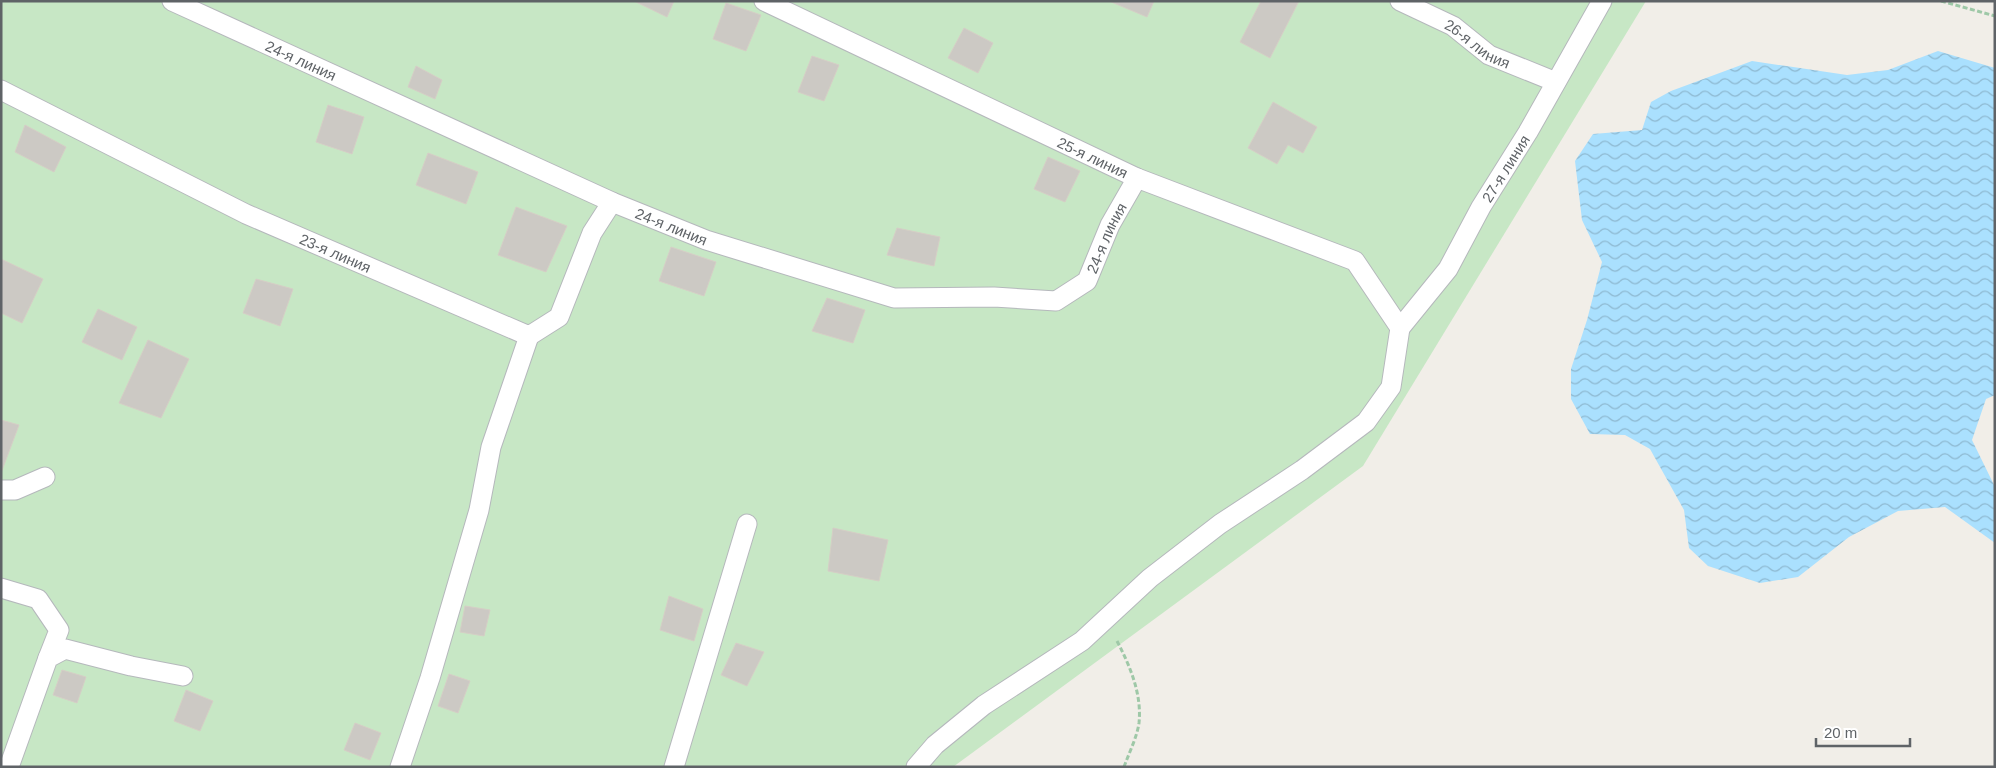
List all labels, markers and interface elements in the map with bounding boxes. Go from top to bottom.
street label: 26-я линия [1443,15,1513,71]
street label: 24-я линия [263,36,339,84]
street label: 27-я линия [1478,132,1533,205]
street label: 25-я линия [1055,133,1131,181]
street label: 24-я линия [1083,199,1130,276]
street label: 24-я линия [633,204,710,248]
street label: 23-я линия [297,230,374,275]
scale bar [1816,716,1910,748]
text: 20 m [1824,724,1857,741]

